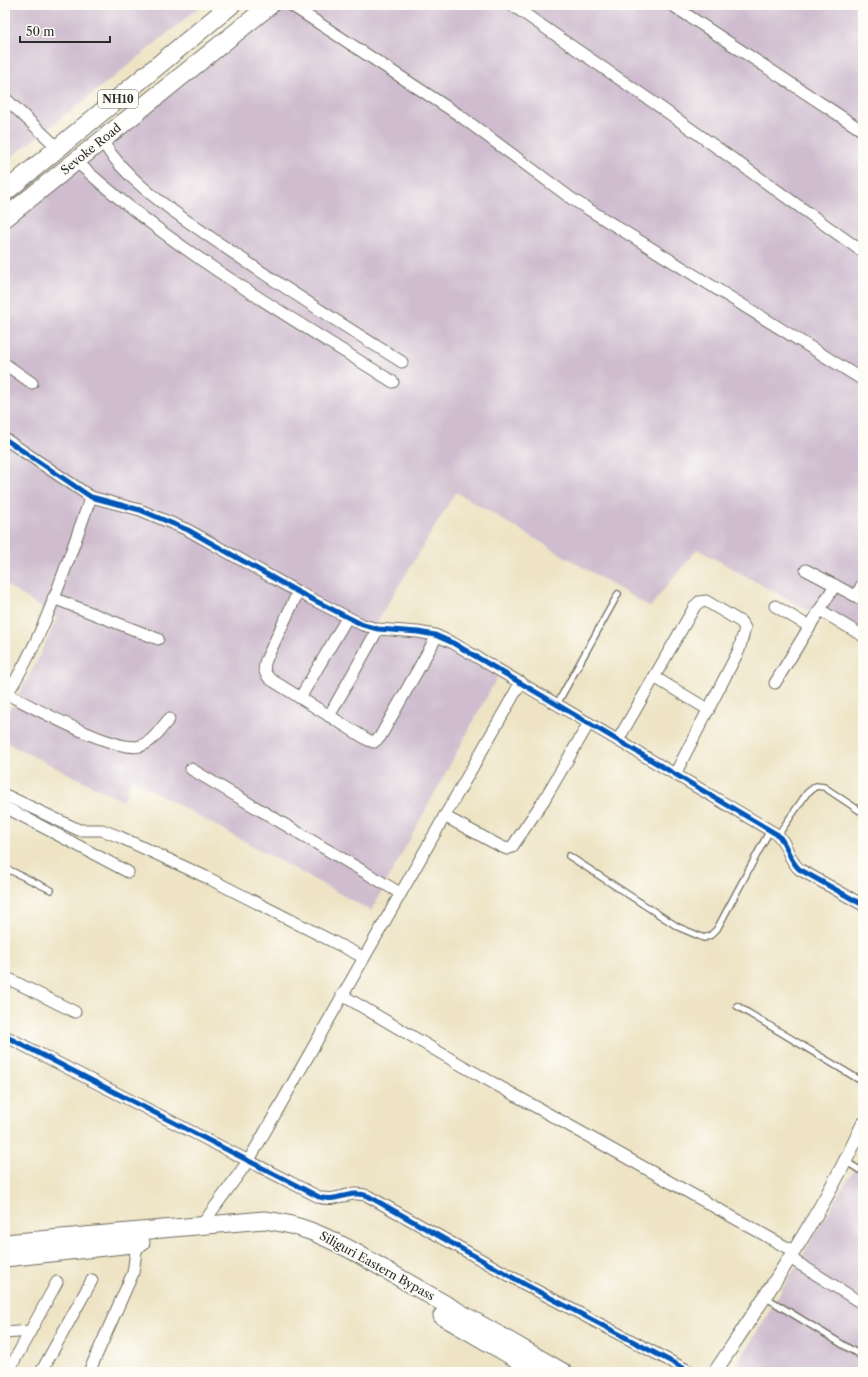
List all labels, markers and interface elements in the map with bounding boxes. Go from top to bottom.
scale bar [20,18,110,44]
text: 50 m [26,24,55,39]
road number: NH10 [98,90,138,108]
street label: Sevoke Road [57,119,124,177]
street label: Siliguri Eastern Bypass [317,1228,437,1303]

